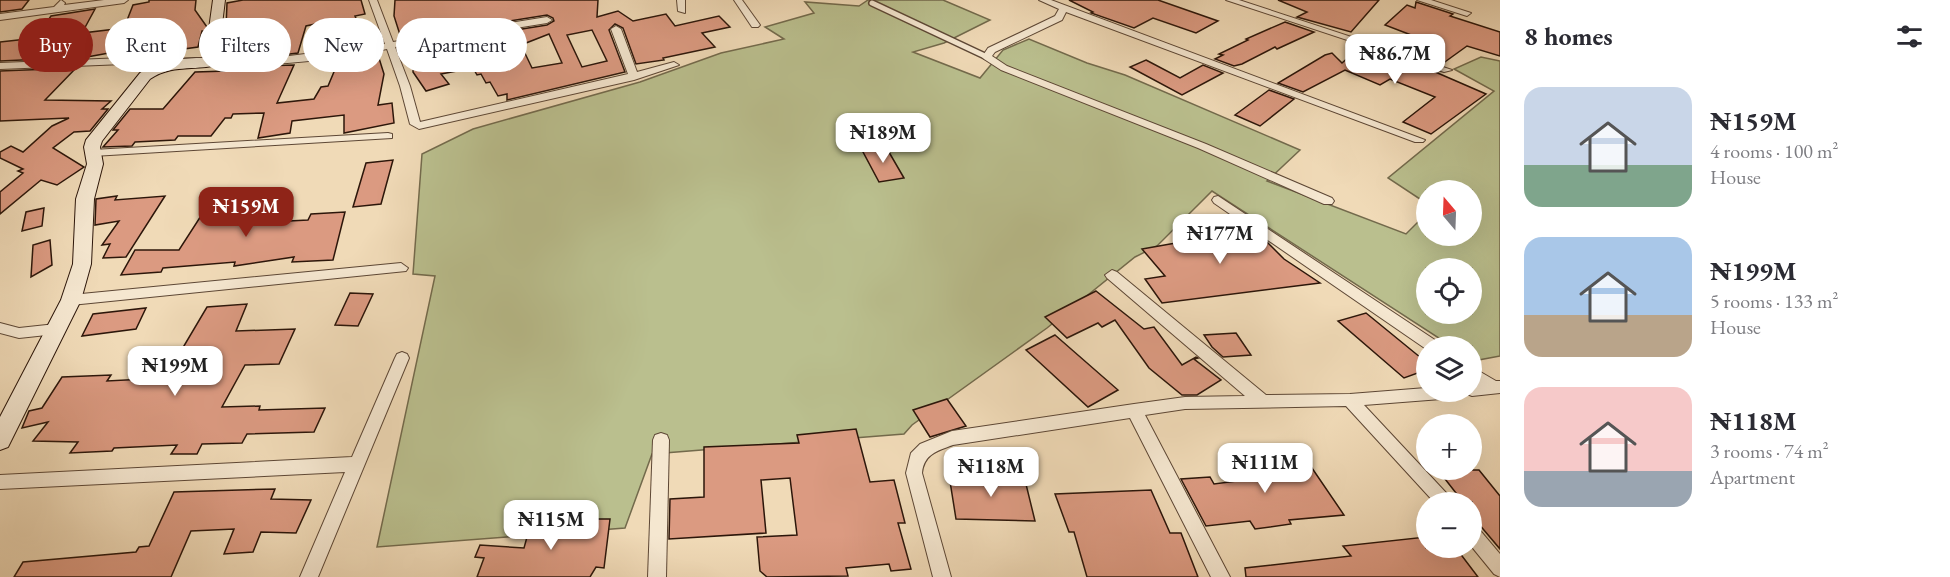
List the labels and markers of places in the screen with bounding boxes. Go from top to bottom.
pin: ₦86.7M [1346,34,1444,85]
pin: ₦189M [841,113,925,164]
pin: ₦159M [204,187,288,238]
pin: ₦177M [1178,214,1262,265]
pin: ₦199M [133,346,217,397]
pin: ₦111M [1223,443,1307,494]
pin: ₦118M [949,447,1033,498]
pin: ₦115M [509,500,593,551]

